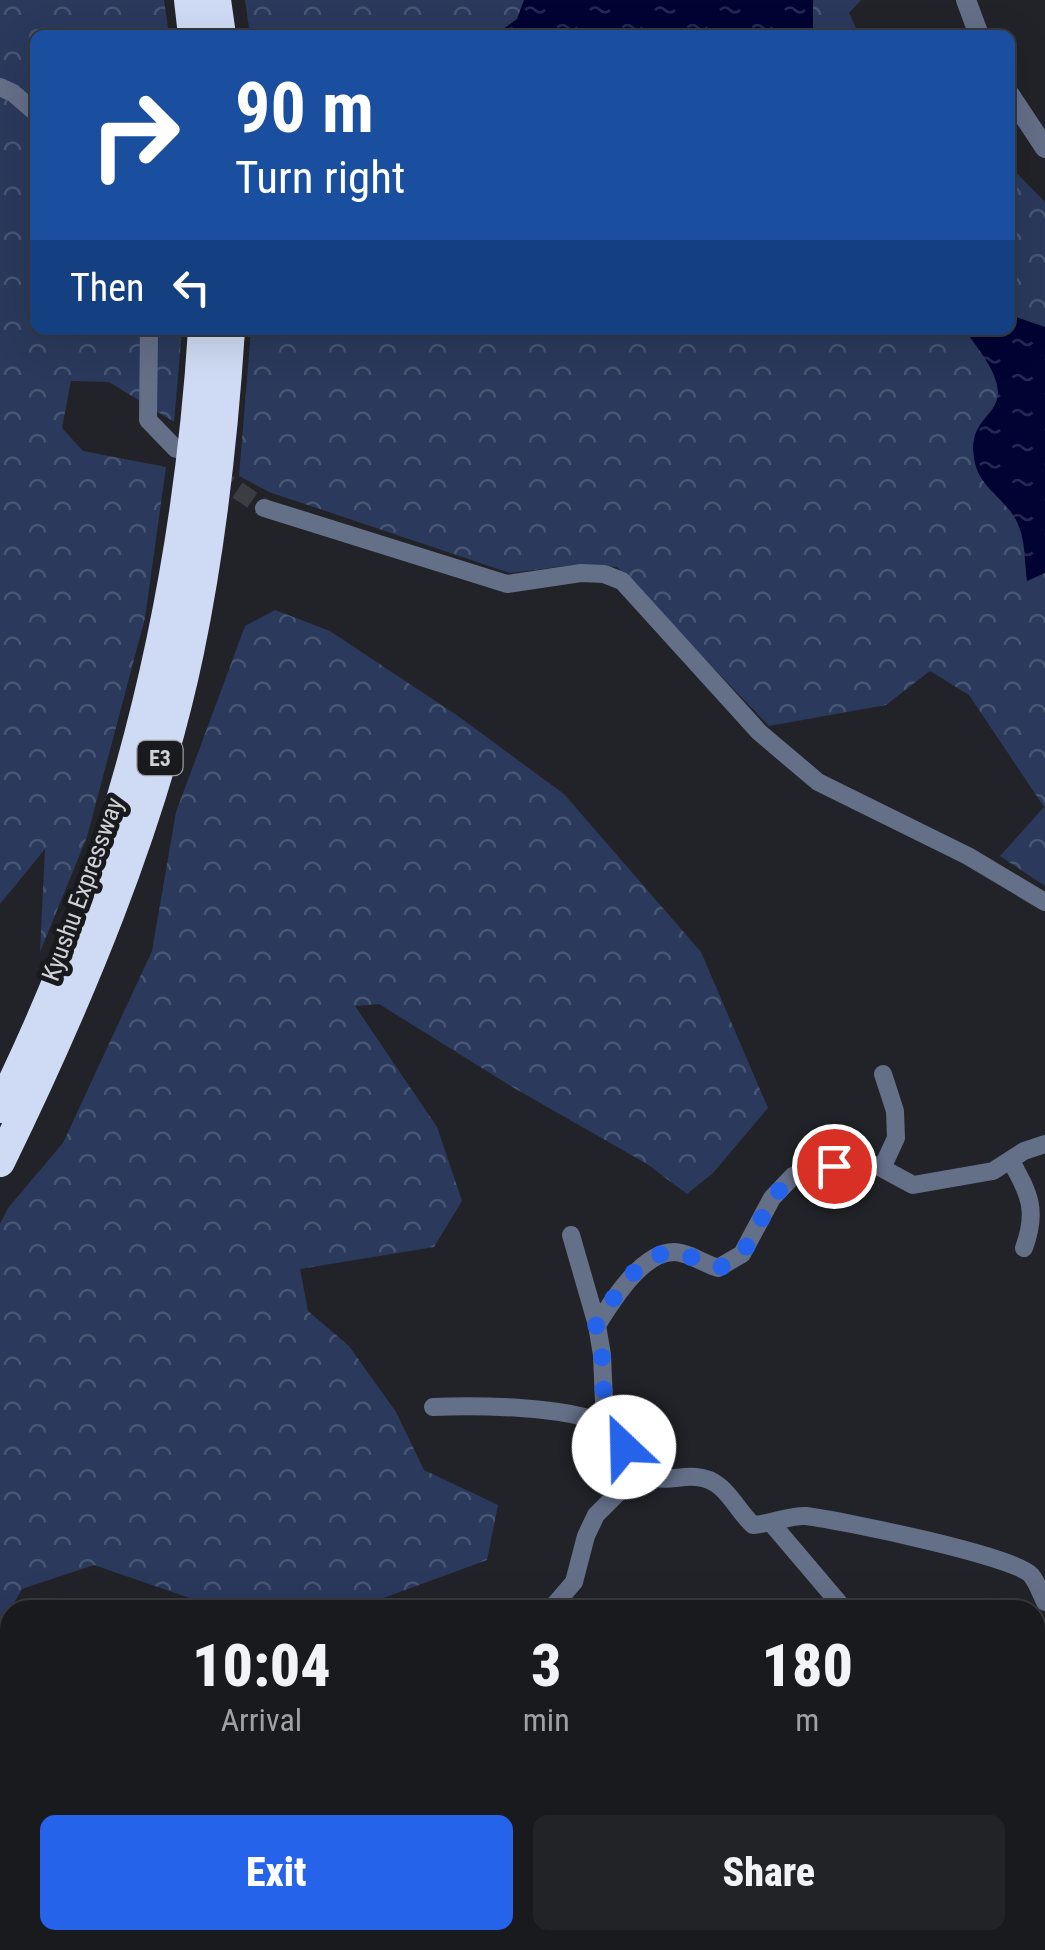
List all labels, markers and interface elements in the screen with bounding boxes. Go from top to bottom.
text: 90 m [235,67,374,149]
icon: right [70,70,200,200]
text: Turn right [235,151,405,204]
icon: left [164,260,219,315]
text: Then [70,266,144,310]
road number: E3 [138,741,182,775]
street label: Kyushu Expressway [36,794,129,985]
pin [792,1124,877,1209]
icon: arrive [807,1139,862,1194]
position arrow [572,1395,676,1499]
text: 10:04 [192,1630,331,1701]
text: 3 [531,1630,561,1701]
text: 180 [762,1630,853,1701]
text: Arrival [221,1701,302,1739]
text: min [523,1701,570,1739]
text: m [795,1701,819,1739]
button: Exit [40,1815,513,1930]
button: Share [533,1815,1005,1930]

